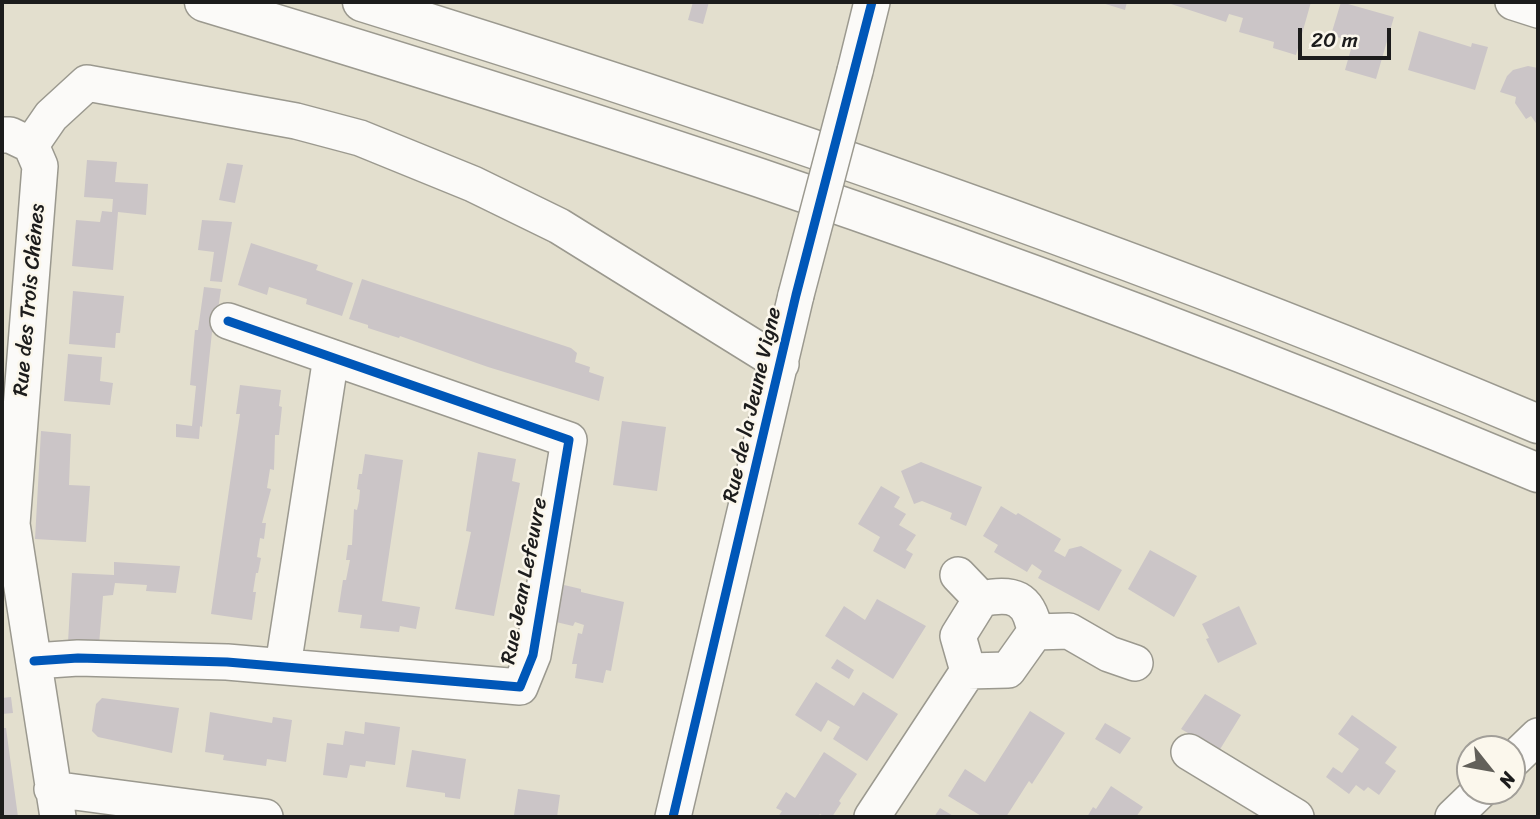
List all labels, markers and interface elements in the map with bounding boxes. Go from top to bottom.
scale bar [1302,14,1395,58]
text: 20 m [1311,21,1358,59]
street label: Rue des Trois Chênes [9,203,51,397]
street label: Rue de la Jeune Vigne [718,305,788,505]
street label: Rue Jean Lefeuvre [496,496,554,666]
north arrow [1456,735,1526,805]
text: N [1490,766,1525,794]

